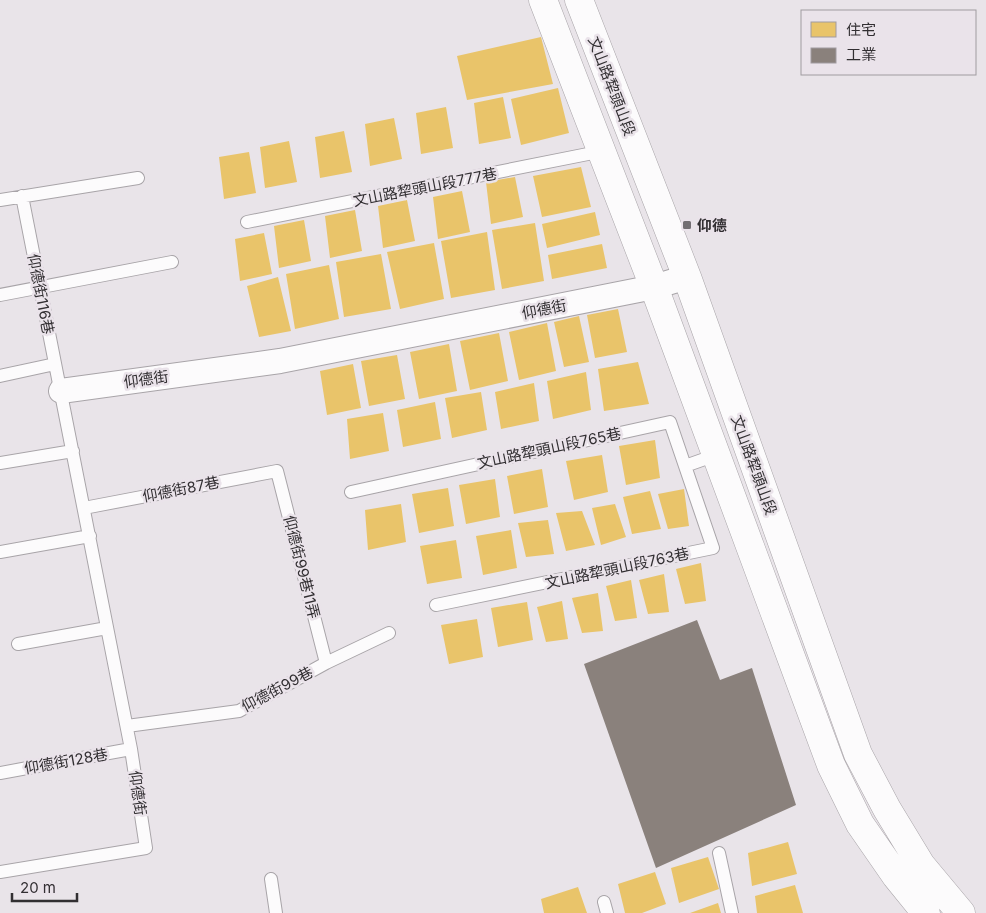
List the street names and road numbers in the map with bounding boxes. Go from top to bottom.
street label: 文山路犂頭山段 [584,34,640,138]
street label: 文山路犂頭山段777巷 [351,164,499,210]
street label: 仰德街116巷 [24,252,58,336]
street label: 仰德街 [520,295,568,323]
street label: 仰德街 [122,366,170,392]
street label: 文山路犂頭山段 [727,412,781,518]
street label: 文山路犂頭山段765巷 [475,423,623,473]
street label: 仰德街87巷 [141,472,221,506]
street label: 仰德街99巷11弄 [280,513,324,621]
street label: 文山路犂頭山段763巷 [543,543,691,593]
street label: 仰德街99巷 [238,662,316,716]
street label: 仰德街128巷 [23,744,109,778]
street label: 仰德街 [125,769,151,817]

